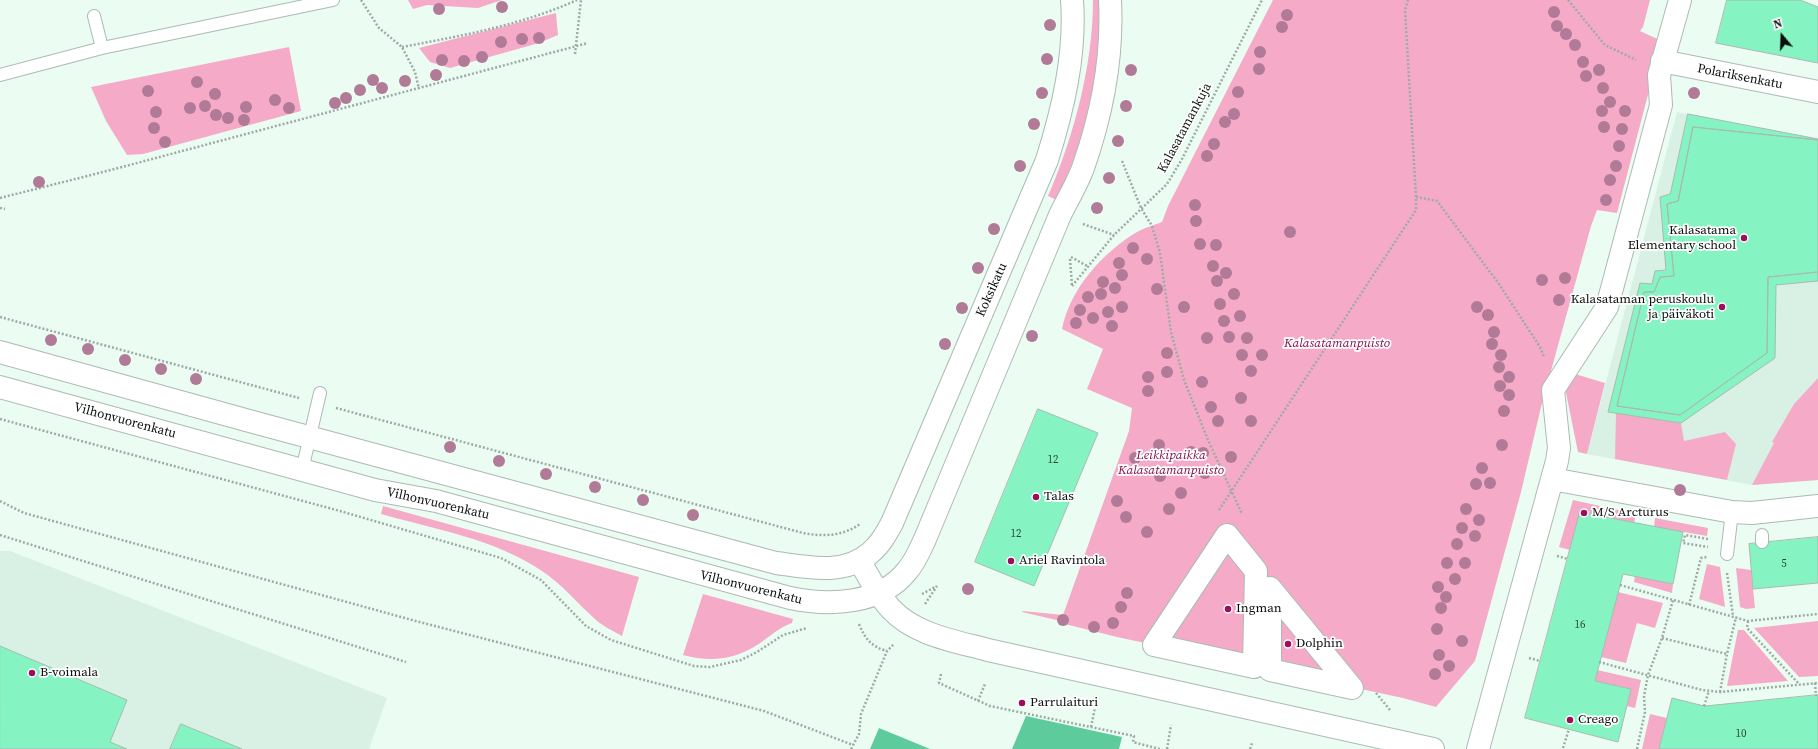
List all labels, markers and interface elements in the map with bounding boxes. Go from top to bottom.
north arrow [1762,16,1802,56]
text: N [1772,16,1784,33]
street label: Polariksenkatu [1696,61,1784,93]
street label: Kalasatamankuja [1155,80,1215,176]
place label: Kalasatama Elementary school [1628,223,1736,254]
marker: Kalasatama Elementary school [1739,233,1749,243]
street label: Koksikatu [973,261,1011,319]
place label: Kalasataman peruskoulu ja päiväkoti [1571,292,1714,323]
marker: Kalasataman peruskoulu ja päiväkoti [1717,302,1727,312]
park label: Kalasatamanpuisto [1284,336,1390,352]
street label: Vilhonvuorenkatu [72,400,178,442]
park label: Leikkipaikka Kalasatamanpuisto [1118,448,1224,479]
house number: 12 [1048,453,1058,467]
street label: Vilhonvuorenkatu [385,485,491,523]
place label: Talas [1044,489,1074,505]
marker: Talas [1031,492,1041,502]
place label: M/S Arcturus [1592,505,1669,521]
marker: M/S Arcturus [1579,508,1589,518]
house number: 12 [1011,527,1021,541]
place label: Ariel Ravintola [1019,553,1105,569]
marker: Ariel Ravintola [1006,556,1016,566]
house number: 5 [1781,557,1787,571]
street label: Vilhonvuorenkatu [698,568,804,608]
place label: Ingman [1236,601,1282,617]
marker: Ingman [1223,604,1233,614]
house number: 16 [1575,618,1585,632]
place label: Dolphin [1296,636,1343,652]
marker: Dolphin [1283,639,1293,649]
place label: B-voimala [40,665,98,681]
marker: B-voimala [27,668,37,678]
place label: Parrulaituri [1030,695,1098,711]
marker: Parrulaituri [1017,698,1027,708]
place label: Creago [1578,712,1618,728]
marker: Creago [1565,715,1575,725]
house number: 10 [1736,727,1746,741]

